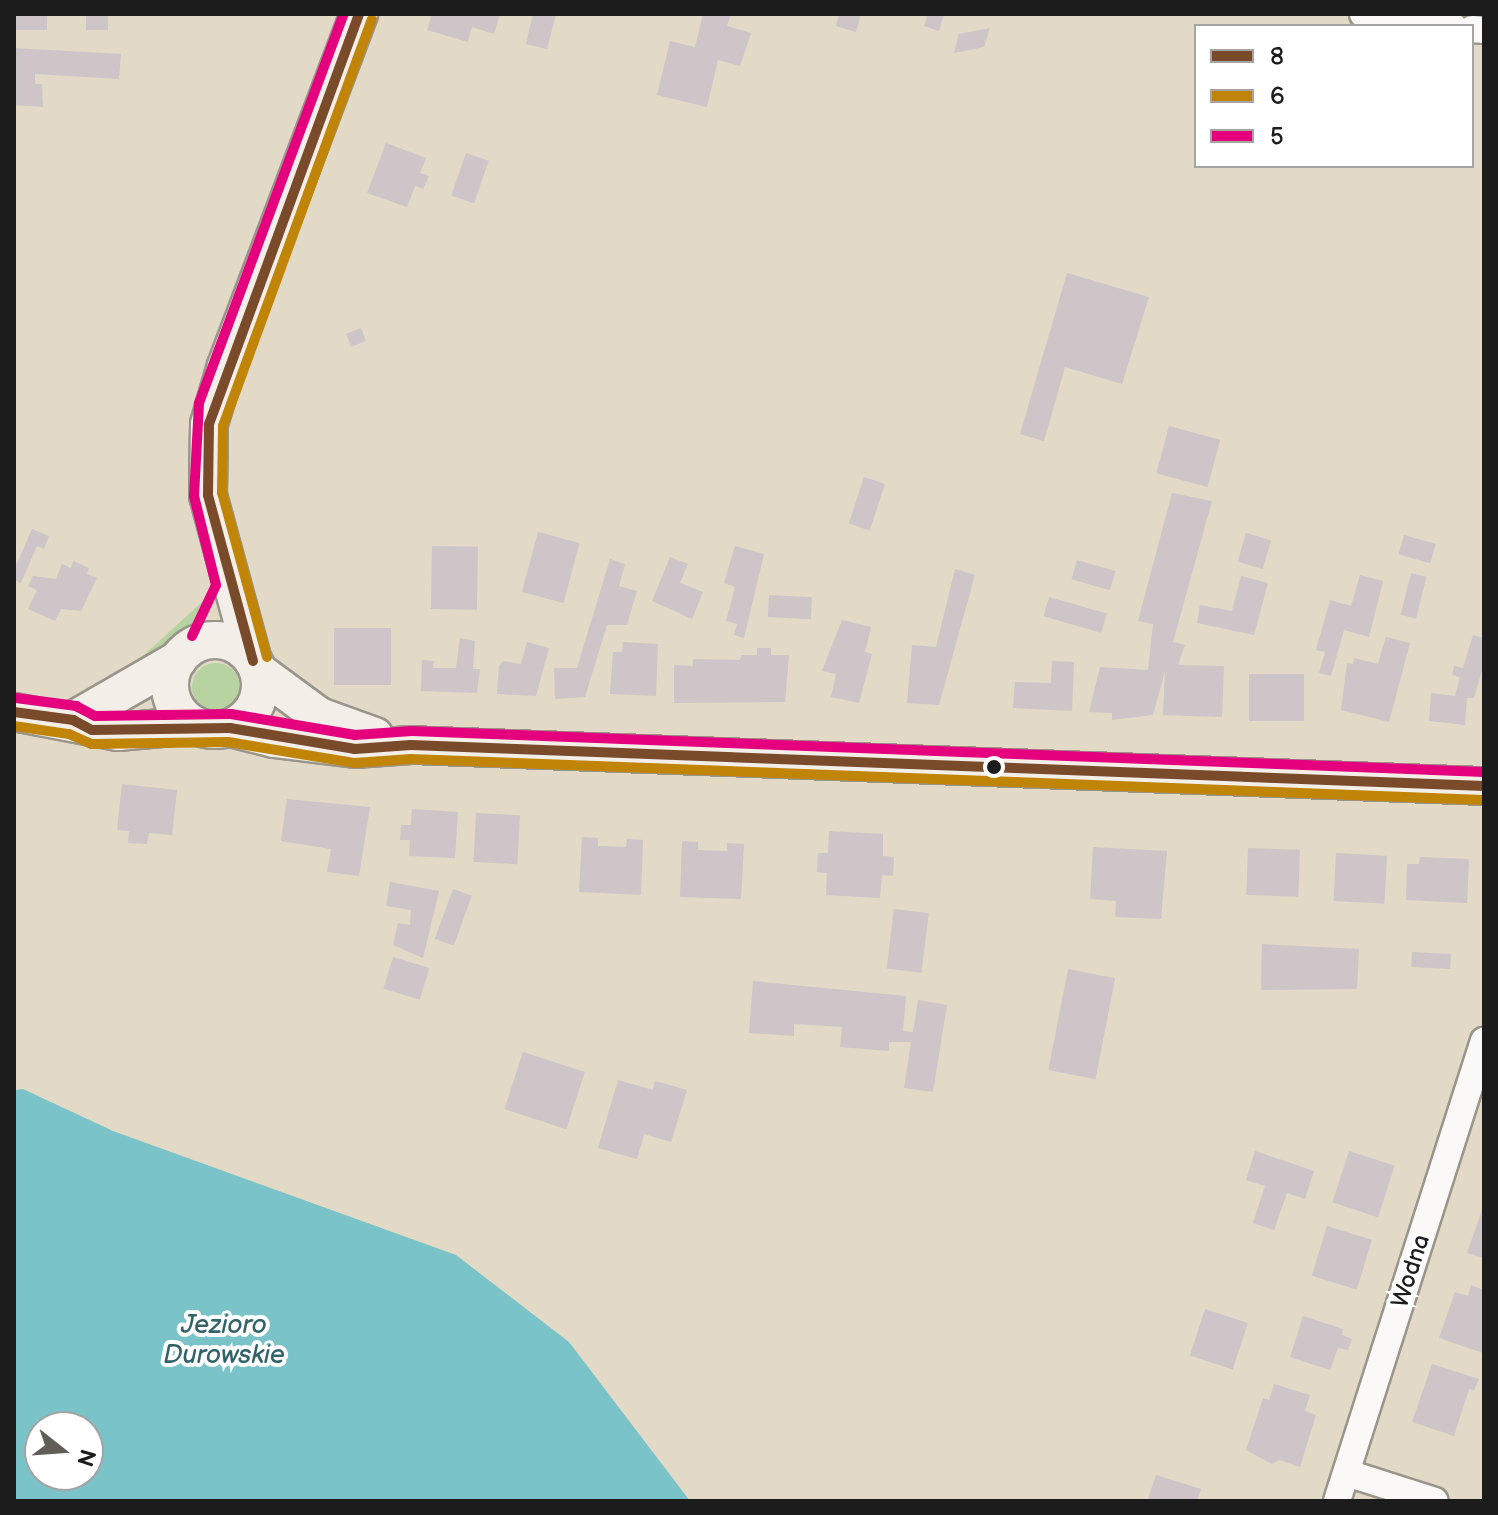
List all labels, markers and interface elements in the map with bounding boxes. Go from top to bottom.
legend [1194,24,1474,168]
text: 8 [1270,42,1284,71]
text: 6 [1270,82,1285,111]
text: 5 [1270,122,1284,151]
unlabelled marker [986,759,1002,775]
street label: Wodna [1386,1231,1436,1311]
water label: Jezioro Durowskie [163,1310,285,1372]
north arrow [24,1411,104,1491]
text: N [70,1446,101,1469]

